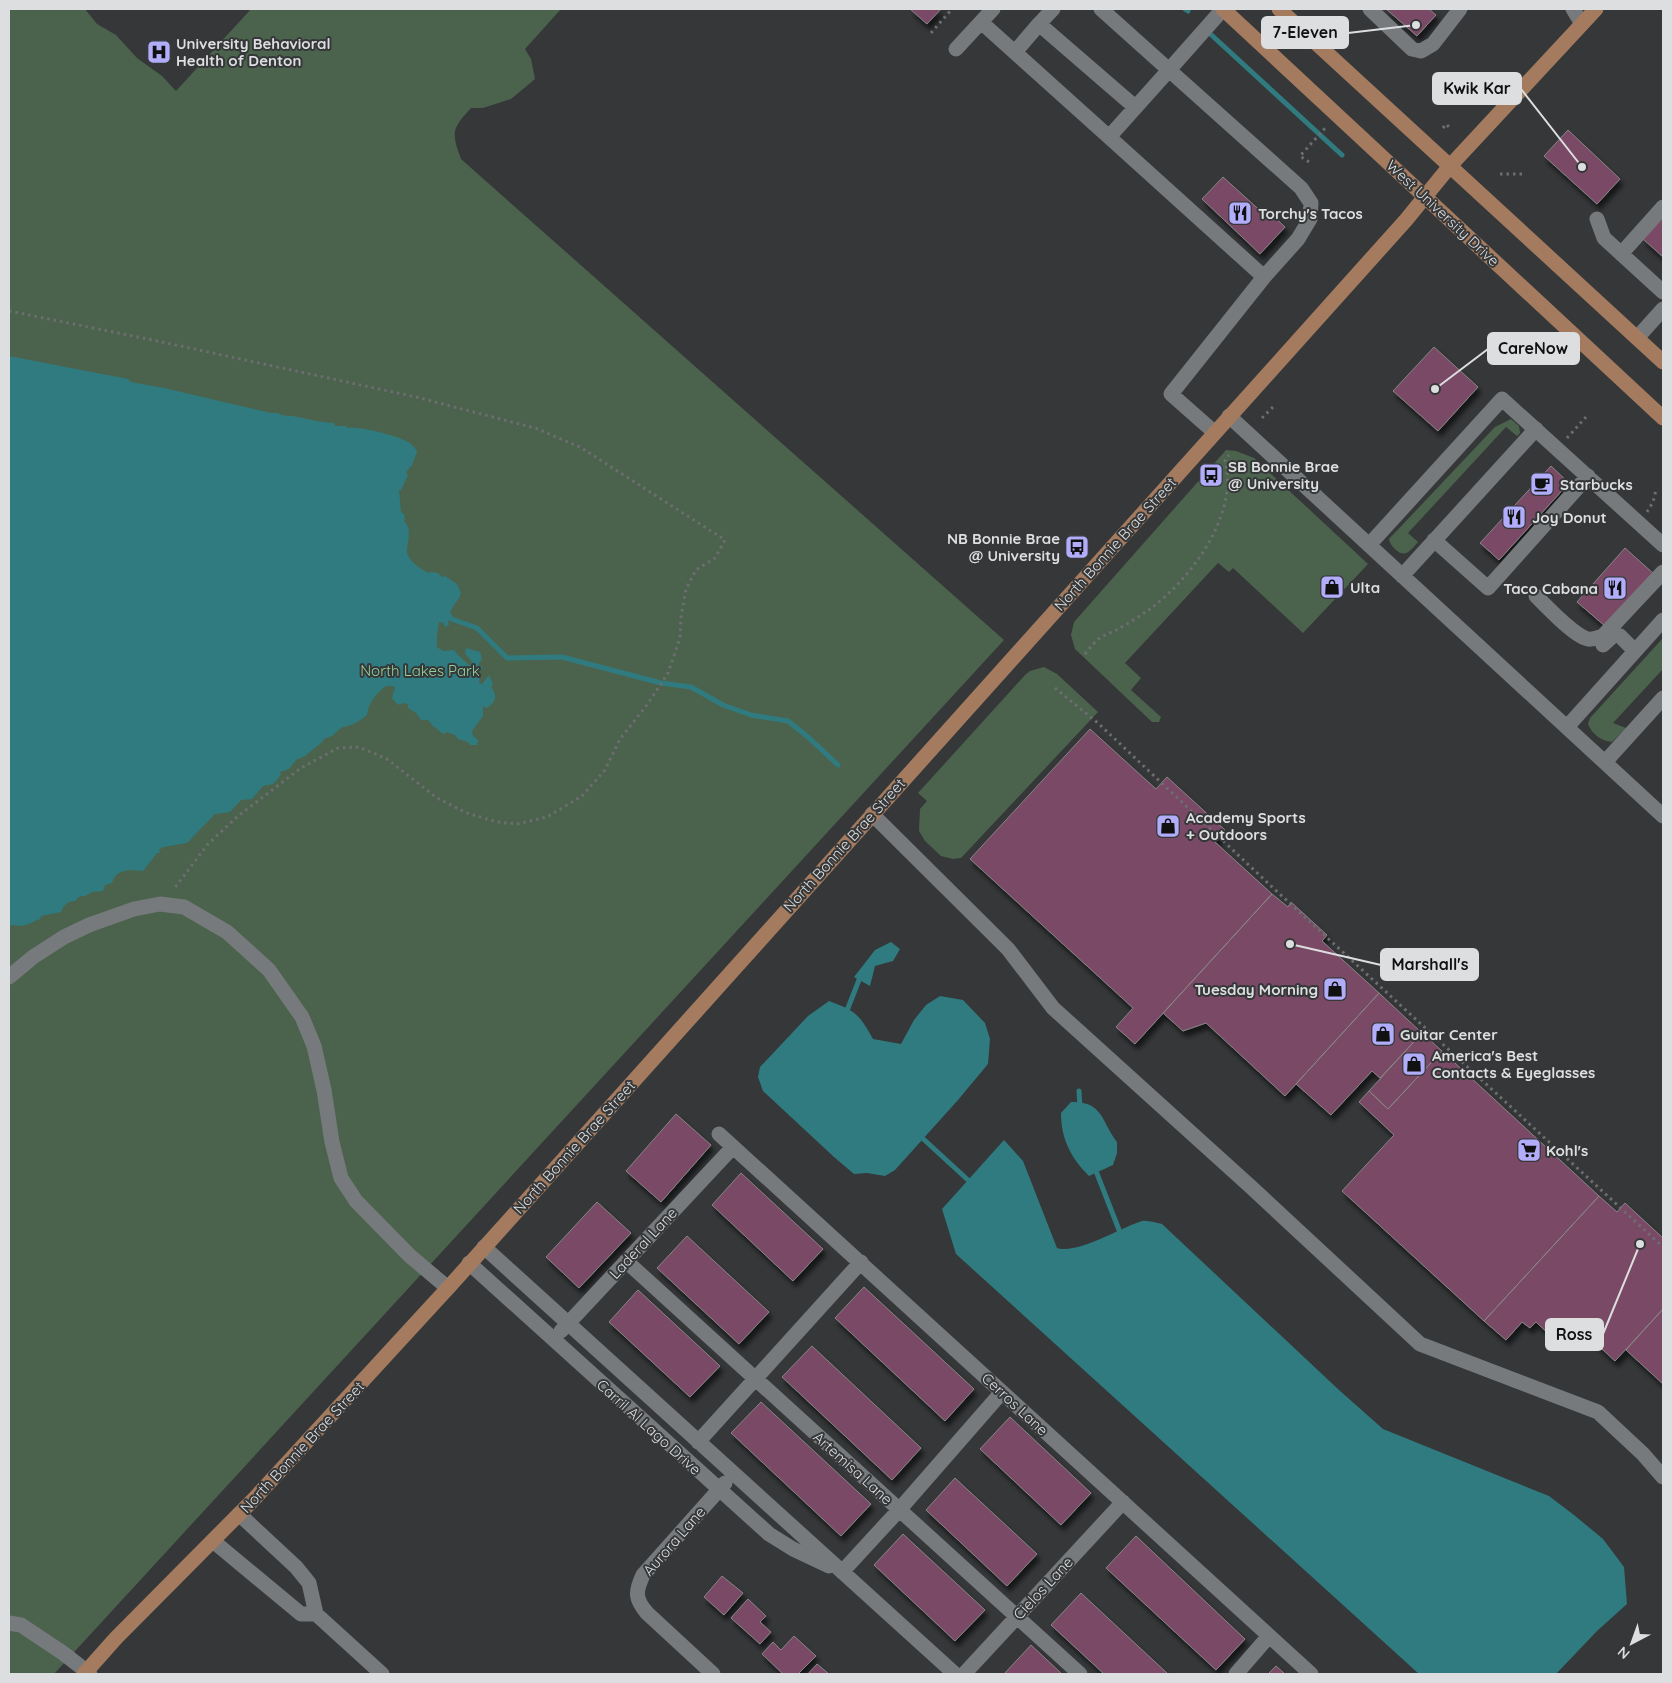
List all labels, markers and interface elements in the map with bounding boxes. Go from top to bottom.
callout: 7-Eleven [1262,17,1348,48]
text: 7-Eleven [1272,22,1338,42]
place label: University Behavioral Health of Denton [176,34,331,70]
hospital icon: University Behavioral Health of Denton [146,39,172,65]
callout: Kwik Kar [1433,73,1521,104]
text: Kwik Kar [1443,78,1511,98]
street label: West University Drive [1383,156,1503,270]
restaurant icon: Torchy's Tacos [1227,200,1253,226]
place label: Torchy's Tacos [1258,204,1363,223]
callout: CareNow [1488,333,1579,364]
text: CareNow [1498,338,1568,358]
place label: SB Bonnie Brae @ University [1228,457,1339,493]
bus stop icon: SB Bonnie Brae @ University [1198,462,1224,488]
cafe icon: Starbucks [1529,471,1555,497]
street label: North Bonnie Brae Street [1050,473,1180,615]
place label: Starbucks [1560,475,1633,494]
restaurant icon: Joy Donut [1501,504,1527,530]
place label: Joy Donut [1532,508,1607,527]
place label: NB Bonnie Brae @ University [947,529,1060,565]
bus stop icon: NB Bonnie Brae @ University [1064,534,1090,560]
shop icon: Ulta [1319,574,1345,600]
restaurant icon: Taco Cabana [1602,575,1628,601]
place label: Ulta [1350,578,1380,597]
place label: Taco Cabana [1503,579,1598,598]
park label: North Lakes Park [360,661,480,680]
street label: North Bonnie Brae Street [779,774,909,916]
place label: Academy Sports + Outdoors [1186,808,1306,844]
shop icon: Academy Sports + Outdoors [1155,813,1181,839]
callout: Marshall's [1381,949,1478,980]
text: Marshall's [1392,954,1469,974]
shop icon: Tuesday Morning [1322,976,1348,1002]
place label: Tuesday Morning [1195,980,1318,999]
shop icon: Guitar Center [1370,1021,1396,1047]
place label: Guitar Center [1400,1025,1498,1044]
place label: America's Best Contacts & Eyeglasses [1432,1046,1595,1082]
shop icon: America's Best Contacts & Eyeglasses [1401,1051,1427,1077]
street label: North Bonnie Brae Street [509,1076,639,1218]
supermarket icon: Kohl's [1516,1137,1542,1163]
place label: Kohl's [1546,1141,1588,1160]
street label: Laderal Lane [605,1203,681,1283]
callout: Ross [1546,1319,1603,1350]
text: Ross [1556,1324,1592,1344]
street label: Cerros Lane [978,1368,1052,1440]
street label: Carril Al Lago Drive [593,1375,705,1479]
street label: North Bonnie Brae Street [236,1377,368,1517]
street label: Artemisa Lane [809,1427,897,1509]
street label: Aurora Lane [639,1502,709,1580]
street label: Cielos Lane [1009,1553,1077,1623]
north arrow [1607,1618,1657,1668]
text: N [1614,1643,1633,1663]

